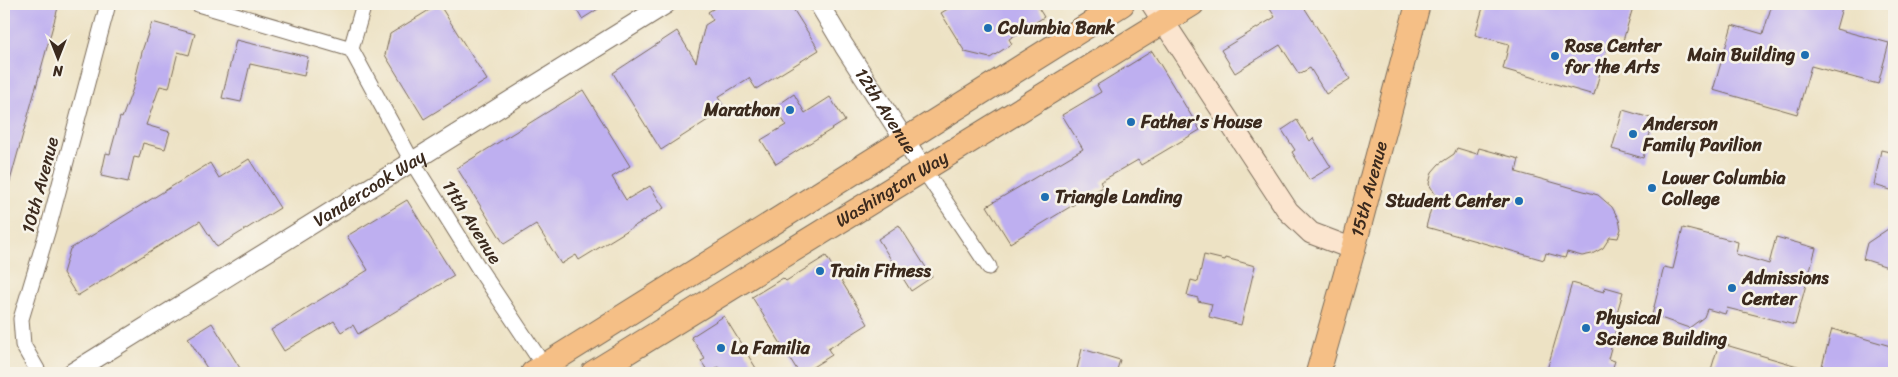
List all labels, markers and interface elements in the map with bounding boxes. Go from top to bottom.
place label: Columbia Bank [997,12,1115,44]
marker: Columbia Bank [982,22,994,34]
place label: Rose Center for the Arts [1564,30,1662,83]
north arrow [32,32,82,82]
place label: Main Building [1686,39,1795,71]
marker: Main Building [1799,49,1811,61]
marker: Rose Center for the Arts [1549,50,1561,62]
text: N [53,58,64,83]
street label: 12th Avenue [846,61,926,161]
place label: Marathon [703,94,780,126]
marker: Marathon [784,104,796,116]
place label: Father's House [1140,106,1263,138]
place label: Anderson Family Pavilion [1642,108,1762,161]
marker: Father's House [1125,116,1137,128]
marker: Anderson Family Pavilion [1627,128,1639,140]
street label: 10th Avenue [12,133,68,237]
street label: 15th Avenue [1341,137,1397,241]
street label: Vandercook Way [307,141,433,236]
street label: Washington Way [829,141,955,236]
place label: Lower Columbia College [1661,162,1787,215]
street label: 11th Avenue [433,173,511,271]
place label: Triangle Landing [1055,181,1182,213]
marker: Lower Columbia College [1646,182,1658,194]
place label: Student Center [1385,185,1511,217]
marker: Triangle Landing [1039,191,1051,203]
marker: Student Center [1513,195,1525,207]
place label: Train Fitness [830,255,931,287]
place label: Admissions Center [1741,262,1829,315]
marker: Train Fitness [814,265,826,277]
marker: Admissions Center [1726,282,1738,294]
place label: Physical Science Building [1595,302,1727,355]
marker: Physical Science Building [1580,322,1592,334]
place label: La Familia [731,332,811,364]
marker: La Familia [715,342,727,354]

